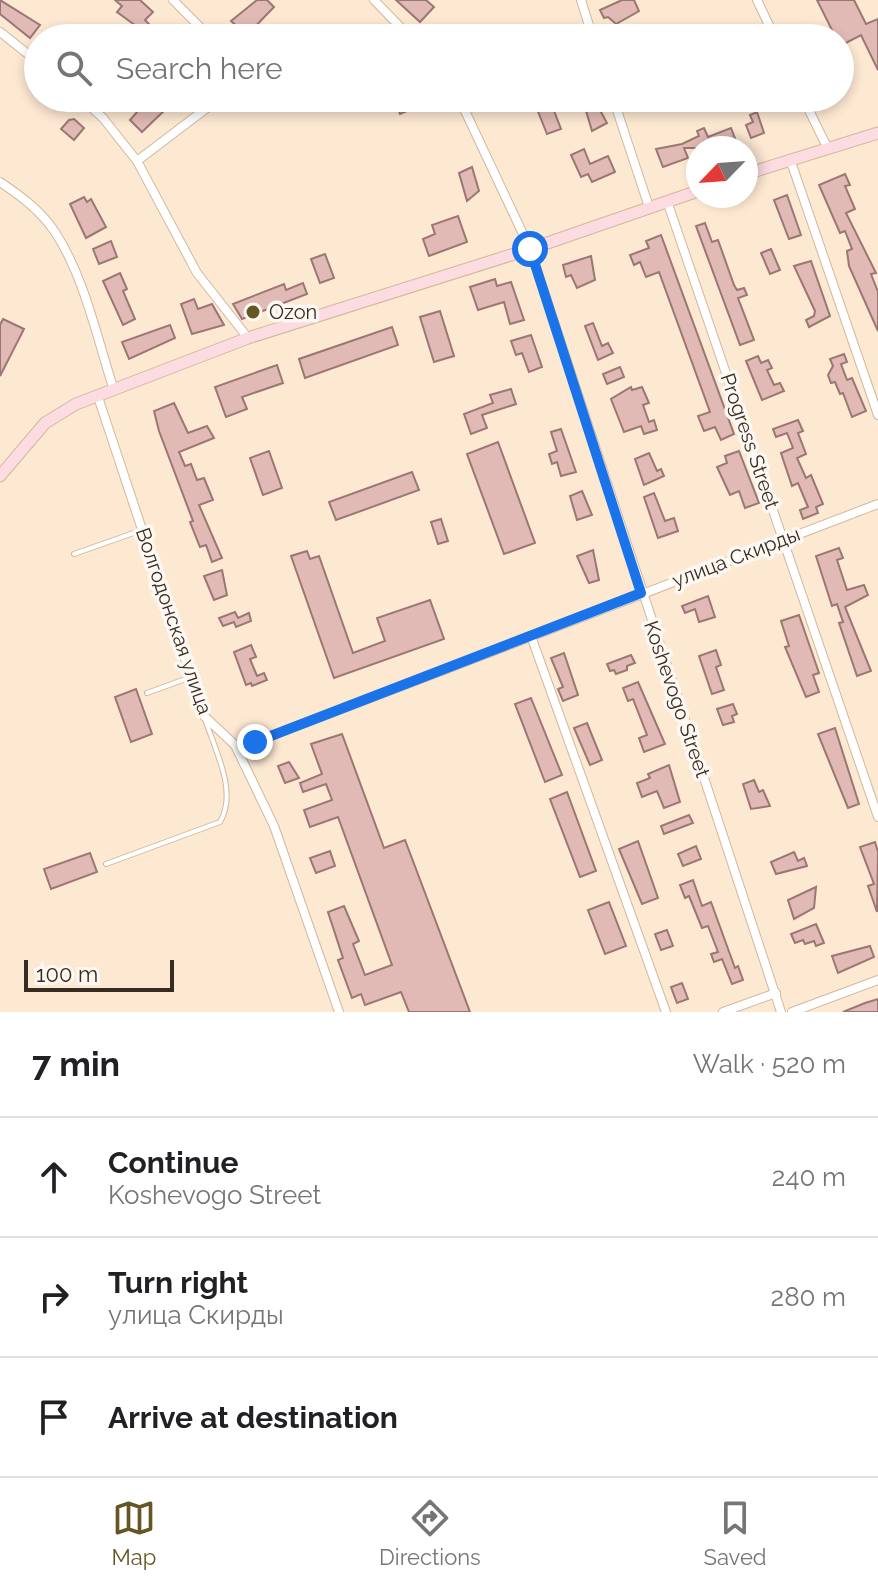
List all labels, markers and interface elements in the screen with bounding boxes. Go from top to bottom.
search box [24,24,854,112]
icon: search [52,46,96,90]
text: Search here [116,51,283,86]
north arrow [686,136,758,208]
route start [512,231,548,267]
place label: Ozon [269,300,317,324]
marker: Ozon [244,303,262,321]
street label: Progress Street [716,370,785,512]
street label: улица Скирды [669,522,803,592]
street label: Волгодонская улица [131,525,217,717]
street label: Koshevogo Street [639,618,715,781]
route end [237,724,273,760]
scale bar [24,956,174,992]
text: 100 m [36,961,98,987]
text: 7 min [32,1044,120,1084]
text: Walk · 520 m [693,1049,846,1079]
text: Continue [108,1145,239,1180]
icon: ahead [32,1155,76,1199]
text: 240 m [772,1162,846,1192]
text: Koshevogo Street [108,1180,321,1210]
text: Turn right [108,1265,248,1300]
icon: right [32,1275,76,1319]
text: 280 m [771,1282,846,1312]
text: улица Скирды [108,1300,284,1330]
icon: arrive [32,1395,76,1439]
text: Arrive at destination [108,1400,398,1435]
tab: Map [111,1496,156,1570]
tab: Directions [379,1496,481,1570]
tab: Saved [704,1496,767,1570]

